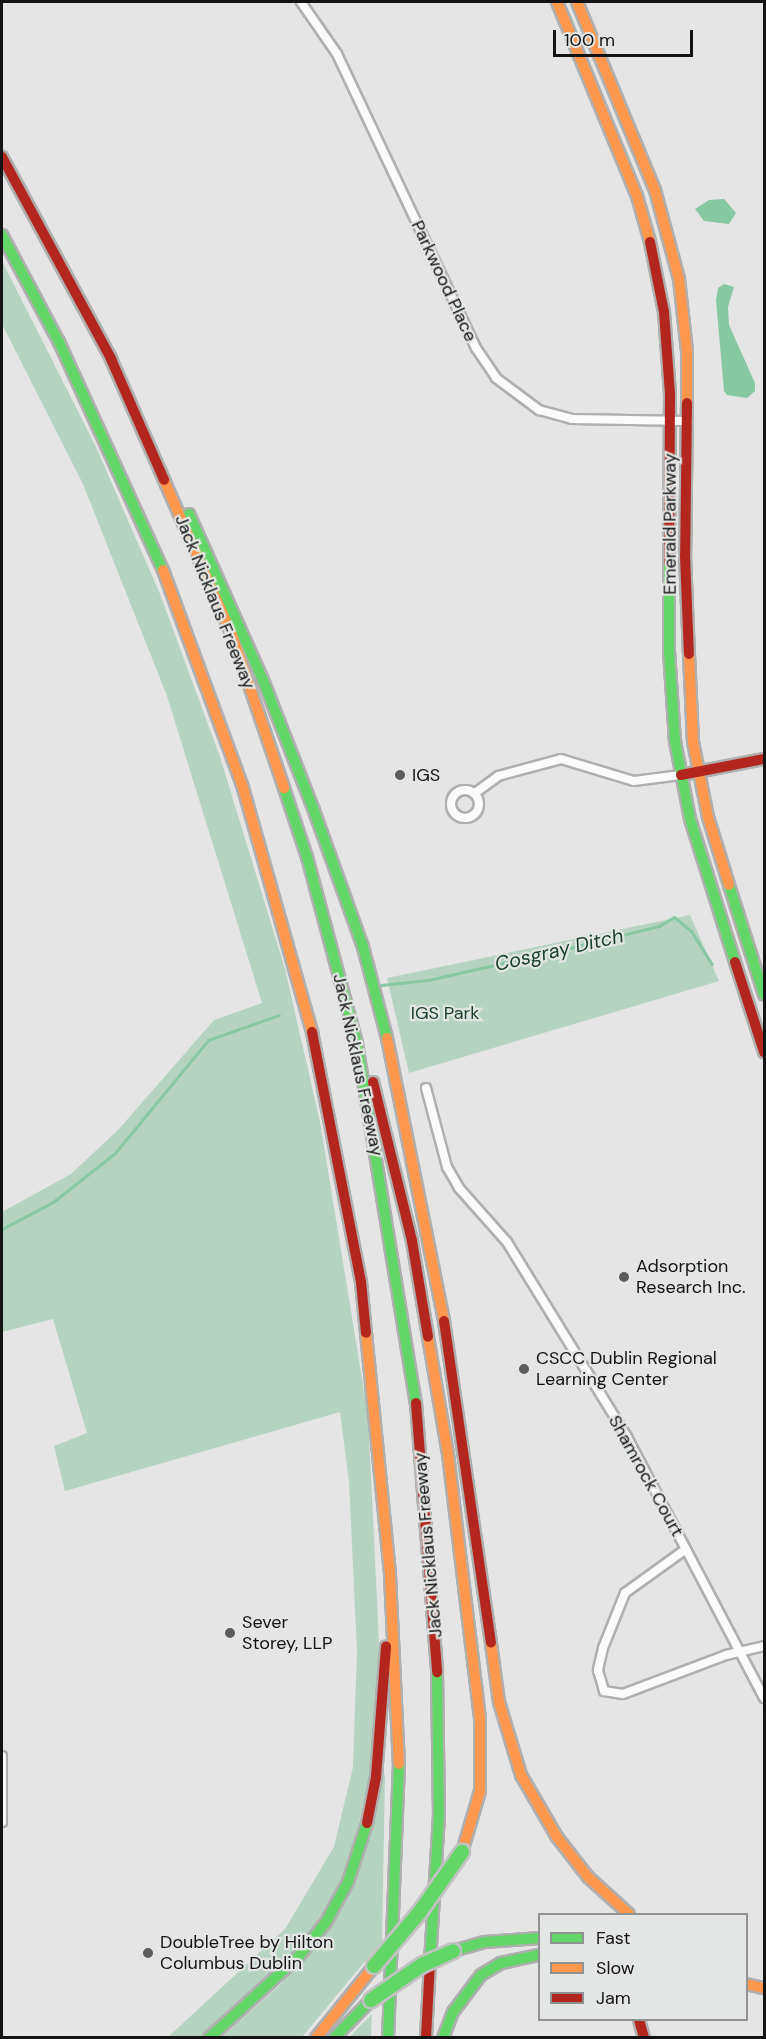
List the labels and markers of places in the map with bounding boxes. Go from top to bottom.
place label: IGS [412,764,440,786]
marker: IGS [393,768,407,782]
place label: Adsorption Research Inc. [636,1256,746,1298]
marker: Adsorption Research Inc. [617,1270,631,1284]
place label: CSCC Dublin Regional Learning Center [536,1348,717,1390]
marker: CSCC Dublin Regional Learning Center [517,1362,531,1376]
place label: Sever Storey, LLP [242,1612,332,1654]
marker: Sever Storey, LLP [223,1626,237,1640]
place label: DoubleTree by Hilton Columbus Dublin [160,1932,333,1974]
marker: DoubleTree by Hilton Columbus Dublin [141,1946,155,1960]

